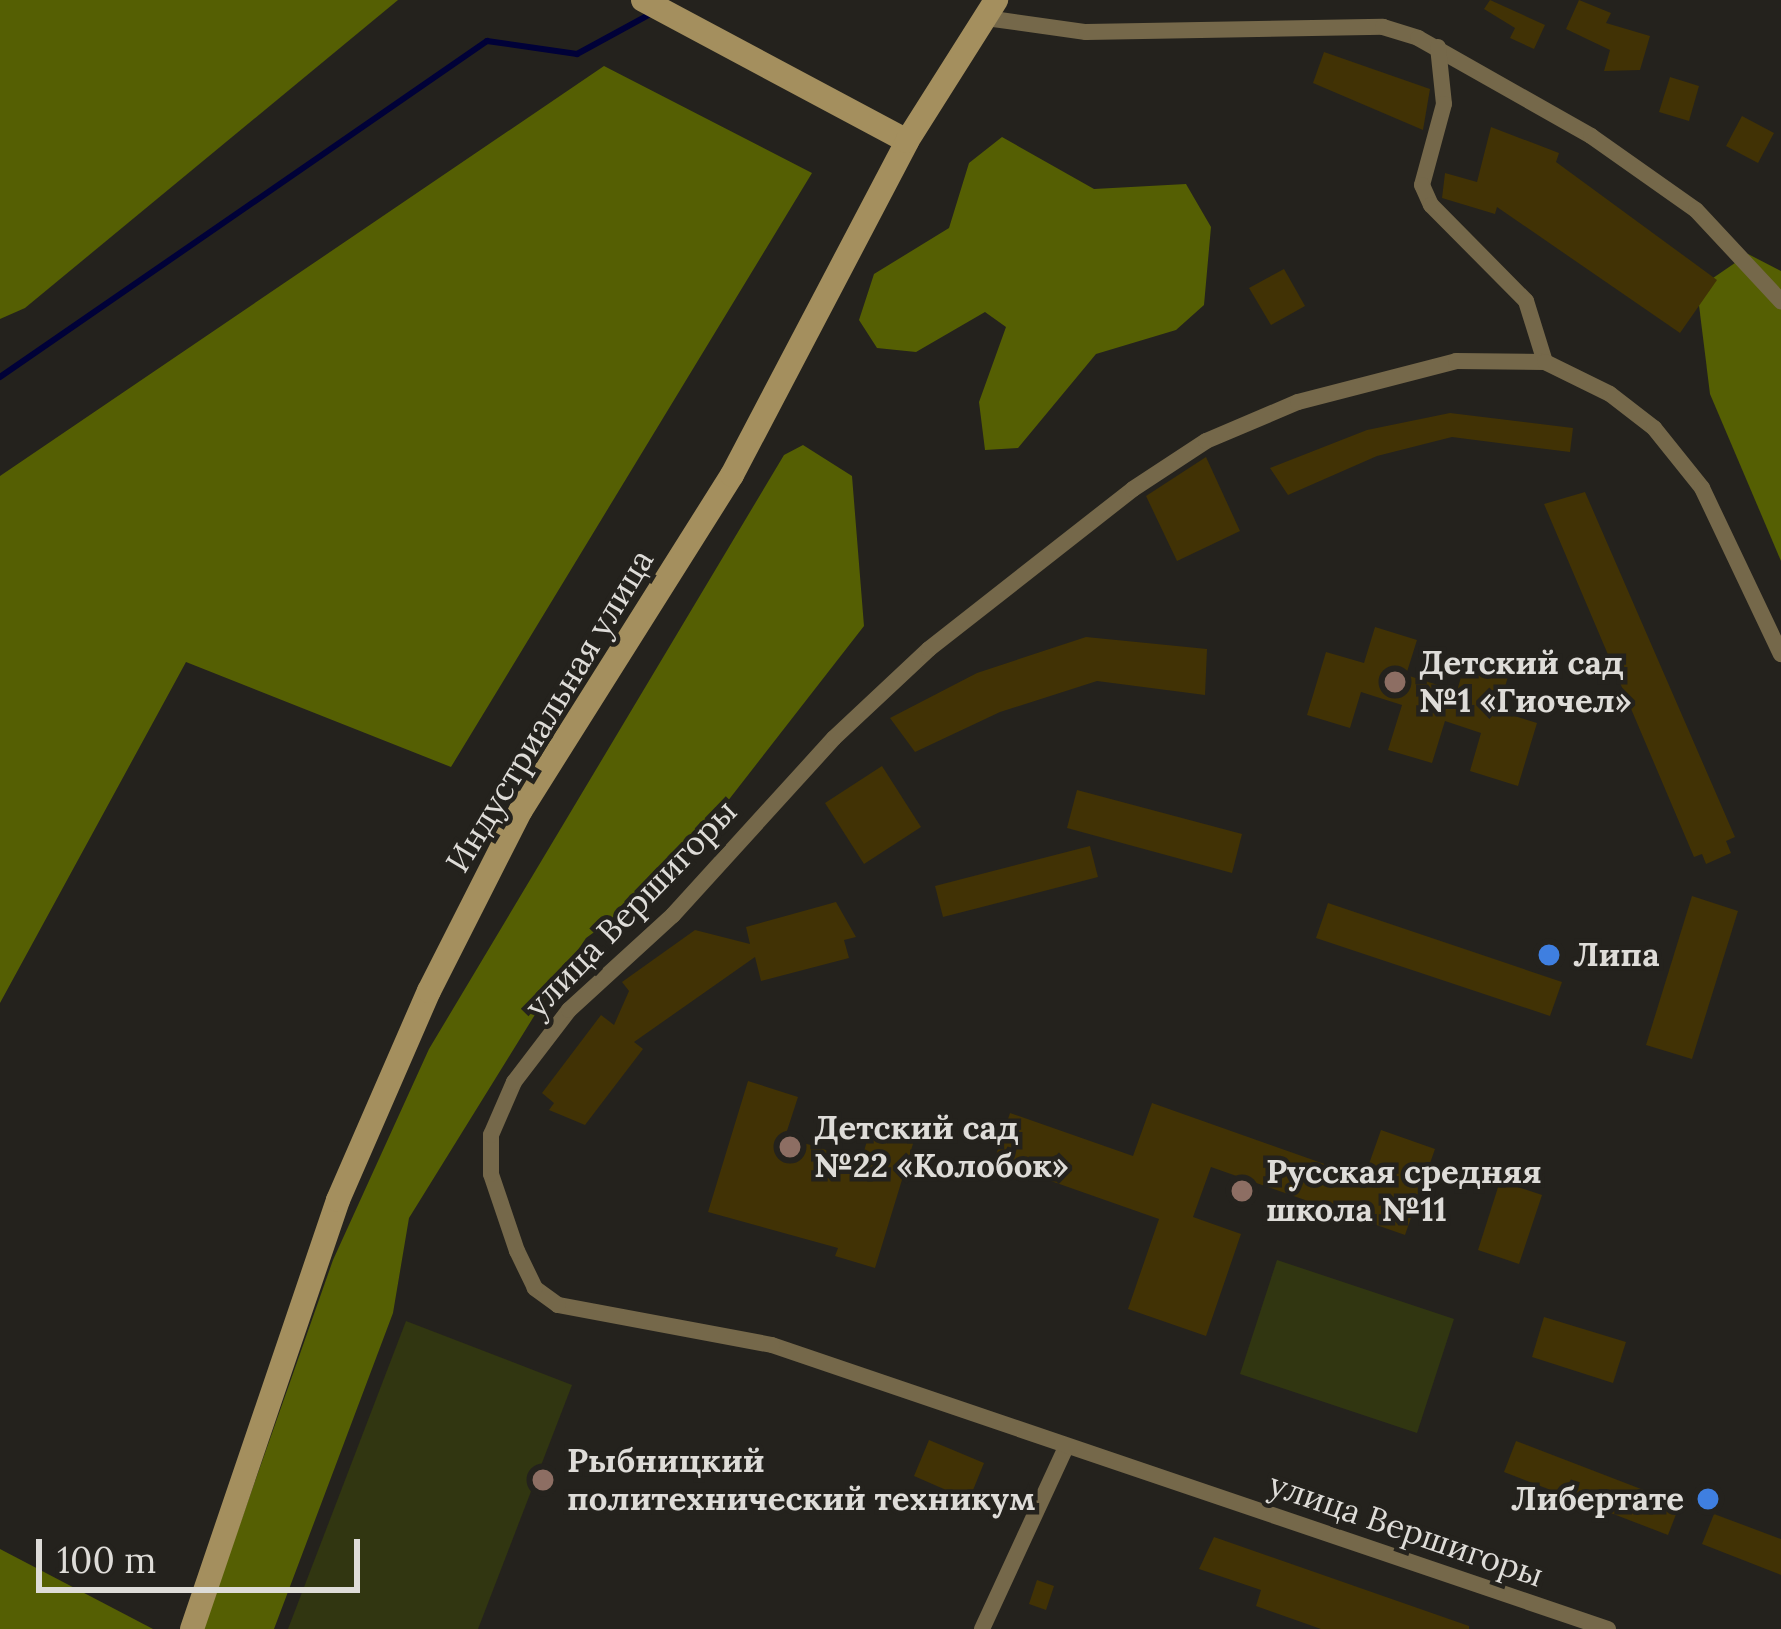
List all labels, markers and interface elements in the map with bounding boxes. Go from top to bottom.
street label: Индустриальная улица [438,542,662,880]
place label: Детский сад №1 «Гиочел» [1419,643,1631,721]
marker: Детский сад №1 «Гиочел» [1382,669,1408,695]
street label: улица Вершигоры [517,792,745,1026]
place label: Липа [1573,935,1659,975]
marker: Липа [1536,942,1562,968]
place label: Детский сад №22 «Колобок» [814,1108,1068,1186]
marker: Детский сад №22 «Колобок» [777,1134,803,1160]
place label: Русская средняя школа №11 [1266,1152,1542,1230]
marker: Русская средняя школа №11 [1229,1178,1255,1204]
place label: Рыбницкий политехнический техникум [567,1441,1035,1519]
street label: улица Вершигоры [1264,1464,1548,1596]
marker: Рыбницкий политехнический техникум [530,1467,556,1493]
place label: Либертате [1511,1479,1684,1519]
marker: Либертате [1695,1486,1721,1512]
scale bar [42,1515,366,1589]
text: 100 m [57,1537,156,1583]

